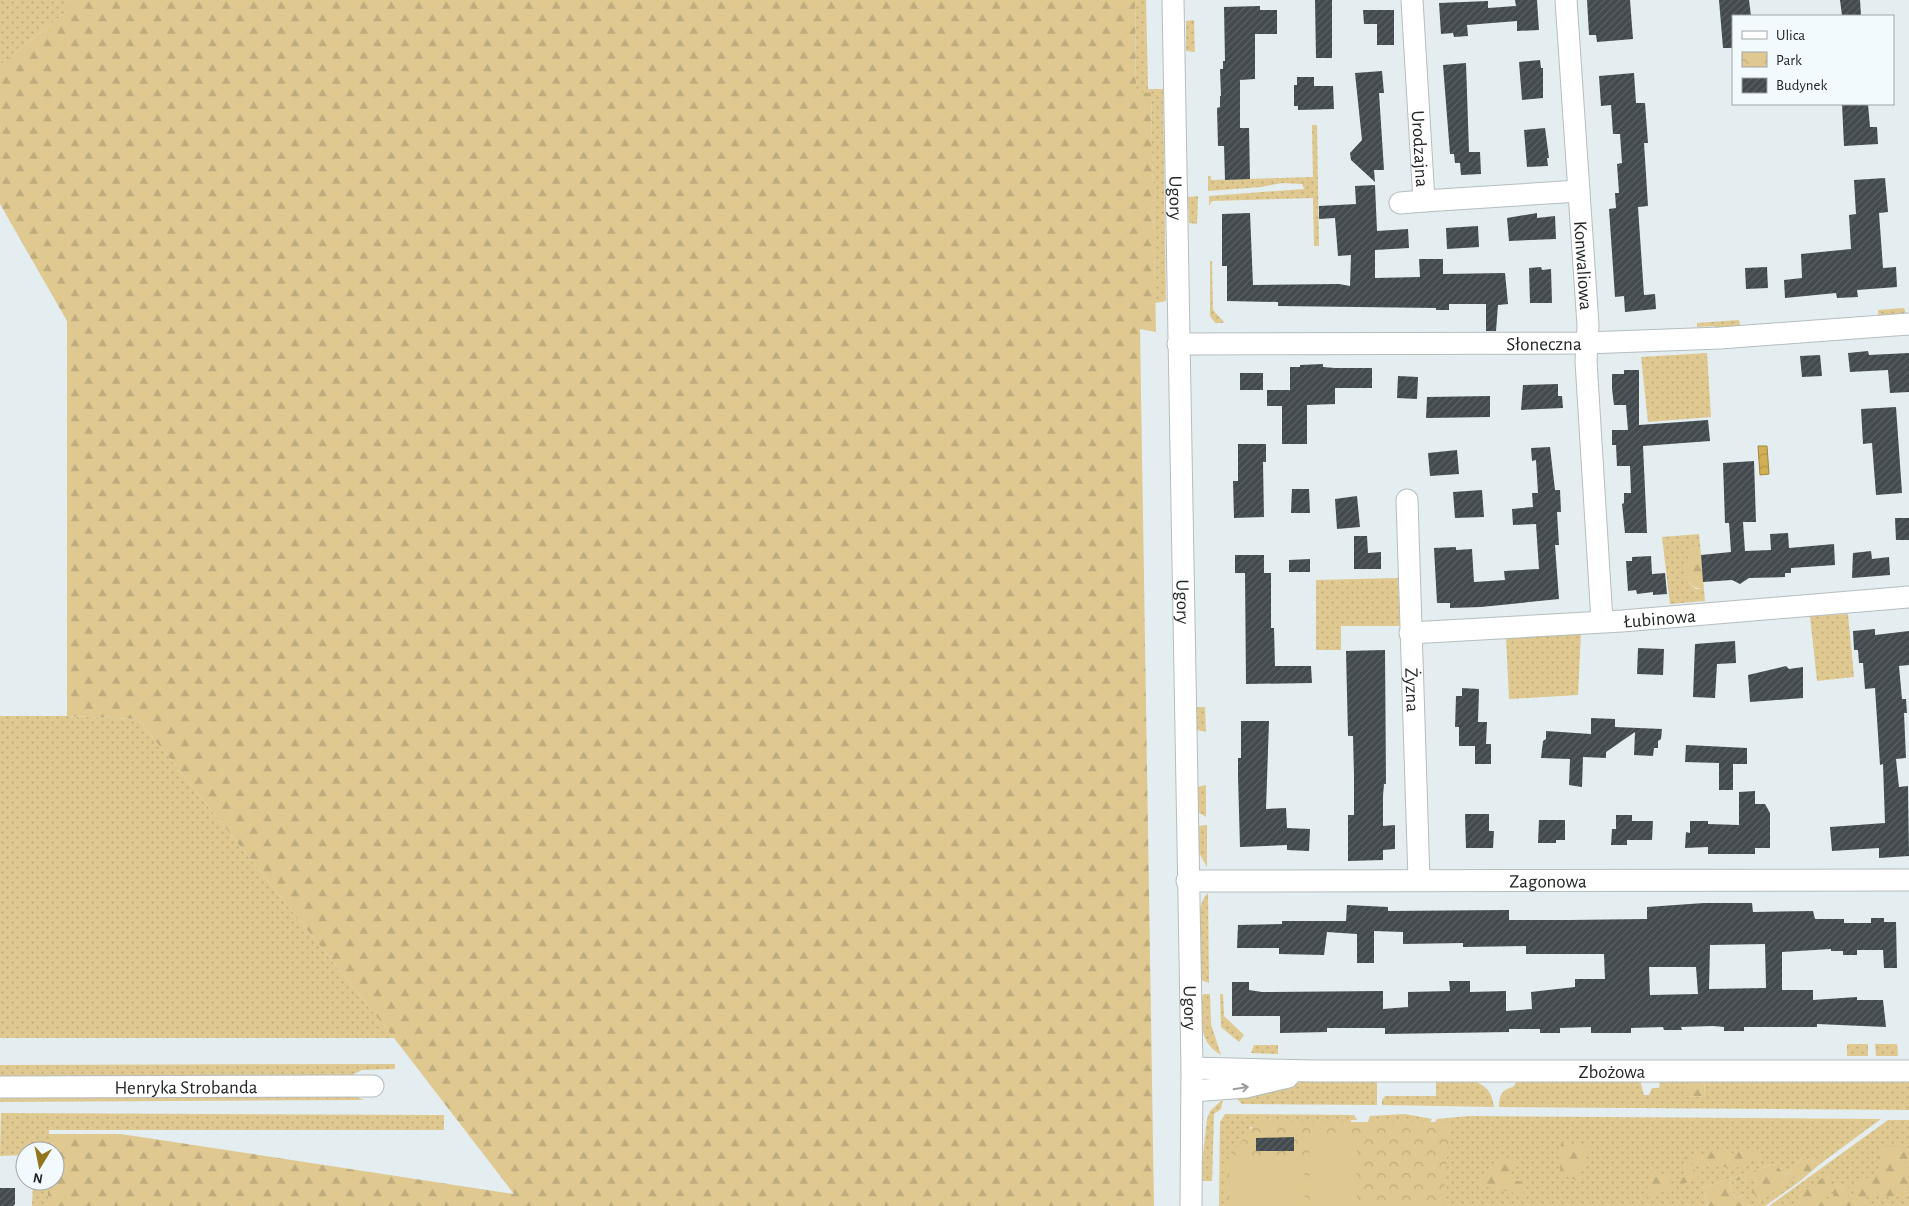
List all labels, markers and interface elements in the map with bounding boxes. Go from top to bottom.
legend [1732,15,1894,105]
text: Ulica [1776,28,1805,43]
text: Park [1776,53,1802,68]
text: Budynek [1776,78,1828,93]
street label: Urodzajna [1408,110,1431,188]
street label: Ugory [1165,175,1185,221]
street label: Konwaliowa [1570,220,1595,311]
street label: Słoneczna [1506,335,1582,354]
street label: Ugory [1172,579,1192,625]
street label: Łubinowa [1623,607,1697,632]
street label: Żyzna [1401,668,1422,713]
street label: Zagonowa [1509,872,1587,892]
street label: Ugory [1180,985,1199,1030]
street label: Zbożowa [1579,1063,1646,1082]
street label: Henryka Strobanda [114,1078,258,1098]
one-way arrow [1232,1083,1248,1093]
north arrow [15,1141,65,1191]
text: N [32,1170,44,1186]

